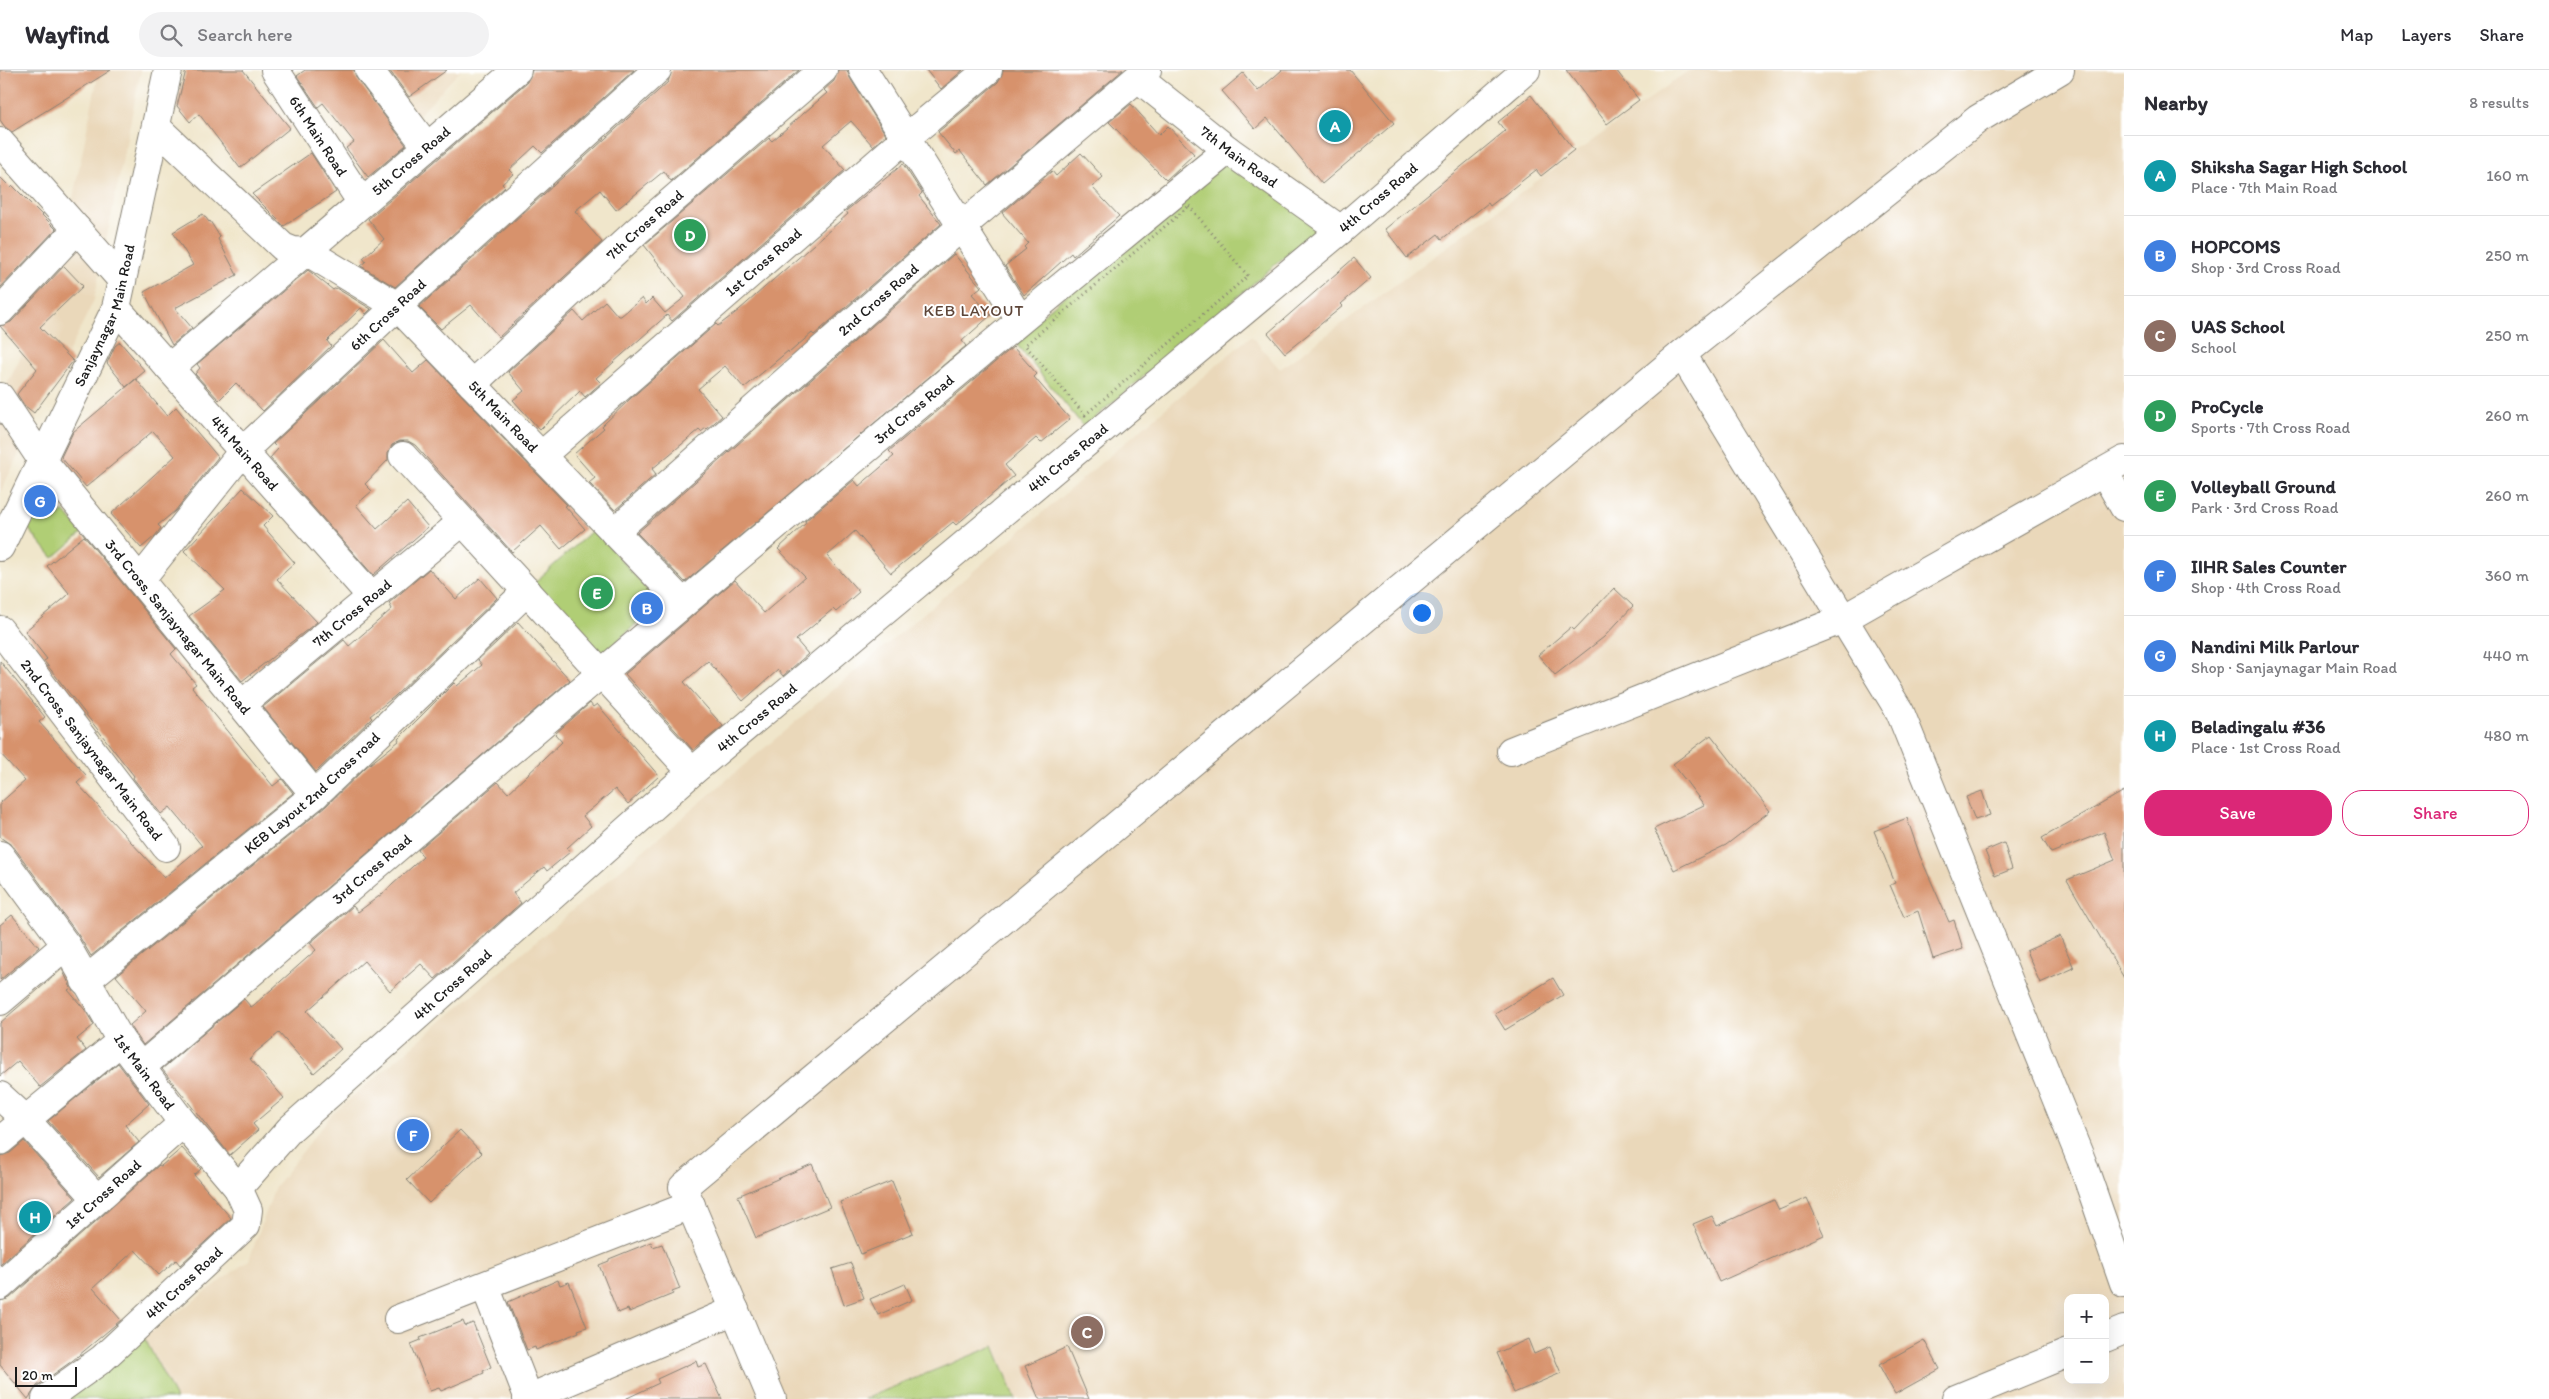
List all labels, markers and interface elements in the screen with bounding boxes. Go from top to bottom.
search box [139,12,489,57]
text: Wayfind [25,20,109,49]
icon: search [157,21,185,49]
text: Search here [197,23,293,46]
text: Map [2340,24,2373,46]
text: Layers [2401,24,2451,46]
text: Share [2479,24,2524,46]
text: Nearby [2144,90,2208,115]
street label: 6th Main Road [285,92,352,181]
text: 8 results [2469,93,2529,112]
pin: A [1319,107,1351,145]
street label: 5th Cross Road [368,122,454,199]
street label: 7th Main Road [1196,122,1282,192]
text: Shiksha Sagar High School [2191,155,2407,178]
street label: 4th Cross Road [1335,159,1421,237]
text: A [2155,166,2165,185]
text: 160 m [2486,166,2529,185]
text: Place · 7th Main Road [2191,178,2338,197]
street label: 7th Cross Road [603,186,687,264]
pin: D [674,216,706,254]
street label: 1st Cross Road [721,224,805,300]
text: HOPCOMS [2191,235,2280,258]
street label: Sanjaynagar Main Road [70,243,139,390]
text: B [2155,246,2165,265]
text: 250 m [2485,246,2529,265]
text: Shop · 3rd Cross Road [2191,258,2341,277]
street label: 2nd Cross Road [835,260,922,340]
street label: 6th Cross Road [346,275,430,355]
district label: KEB LAYOUT [924,301,1024,320]
text: UAS School [2191,315,2285,338]
text: C [2155,326,2165,345]
text: 250 m [2485,326,2529,345]
text: School [2191,338,2237,357]
street label: 3rd Cross Road [870,371,958,448]
street label: 5th Main Road [465,377,543,457]
text: ProCycle [2191,395,2264,418]
text: D [2155,406,2165,425]
text: 260 m [2485,406,2529,425]
street label: 4th Main Road [207,412,283,495]
text: Sports · 7th Cross Road [2191,418,2350,437]
street label: 4th Cross Road [1024,420,1112,497]
text: Volleyball Ground [2191,475,2336,498]
pin: G [24,482,56,520]
text: E [2156,486,2164,505]
text: 260 m [2485,486,2529,505]
text: Park · 3rd Cross Road [2191,498,2338,517]
street label: 3rd Cross, Sanjaynagar Main Road [101,536,255,719]
text: IIHR Sales Counter [2191,555,2346,578]
text: F [2156,566,2164,585]
text: 360 m [2485,566,2529,585]
pin: E [581,574,613,612]
street label: 7th Cross Road [309,575,395,651]
text: Shop · 4th Cross Road [2191,578,2341,597]
pin: B [631,589,663,627]
your location [1409,600,1435,626]
text: Nandini Milk Parlour [2191,635,2359,658]
text: G [2154,646,2166,665]
text: 440 m [2483,646,2529,665]
street label: 2nd Cross, Sanjaynagar Main Road [17,656,167,845]
text: Shop · Sanjaynagar Main Road [2191,658,2397,677]
street label: 4th Cross Road [713,679,801,756]
text: Beladingalu #36 [2191,715,2325,738]
text: H [2154,726,2166,745]
text: 480 m [2484,726,2529,745]
street label: KEB Layout 2nd Cross road [241,728,384,858]
text: Place · 1st Cross Road [2191,738,2341,757]
button: Save [2144,790,2332,836]
button: Share [2342,790,2529,836]
street label: 3rd Cross Road [329,830,415,908]
street label: 4th Cross Road [410,945,495,1024]
street label: 1st Main Road [110,1031,179,1114]
pin: F [397,1116,429,1154]
street label: 1st Cross Road [61,1156,145,1233]
pin: H [19,1198,51,1236]
street label: 4th Cross Road [142,1243,226,1323]
map controls [2064,1294,2109,1384]
button: + [2064,1294,2109,1339]
pin: C [1071,1313,1103,1351]
button: − [2064,1339,2109,1384]
scale bar [15,1364,78,1387]
text: 20 m [22,1367,53,1384]

